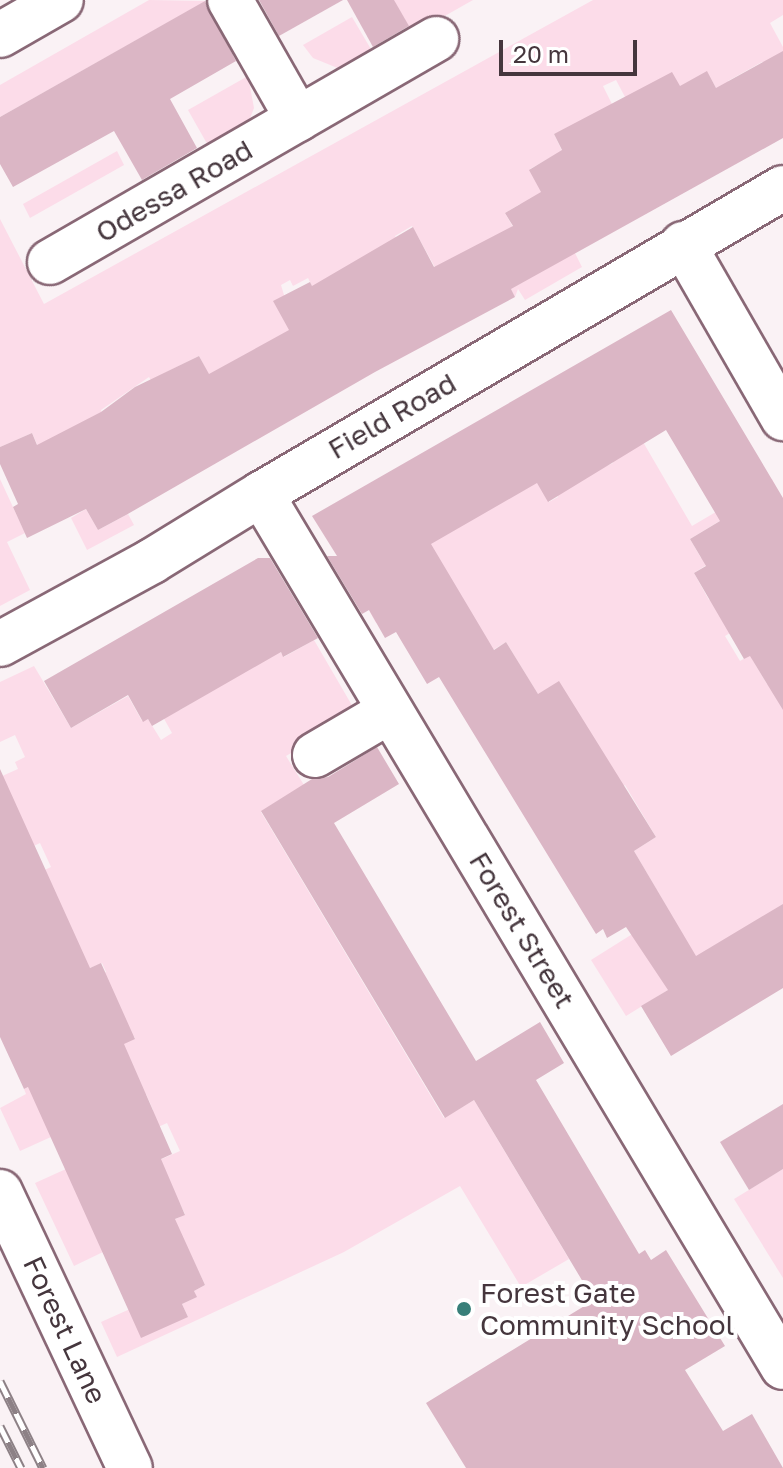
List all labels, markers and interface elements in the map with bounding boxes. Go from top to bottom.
scale bar [503,24,641,74]
text: 20 m [513,39,569,68]
street label: Odessa Road [90,133,258,249]
street label: Field Road [322,366,462,466]
street label: Forest Street [462,846,582,1014]
street label: Forest Lane [16,1251,114,1409]
place label: Forest Gate Community School [480,1276,734,1342]
marker: Forest Gate Community School [455,1300,473,1318]

